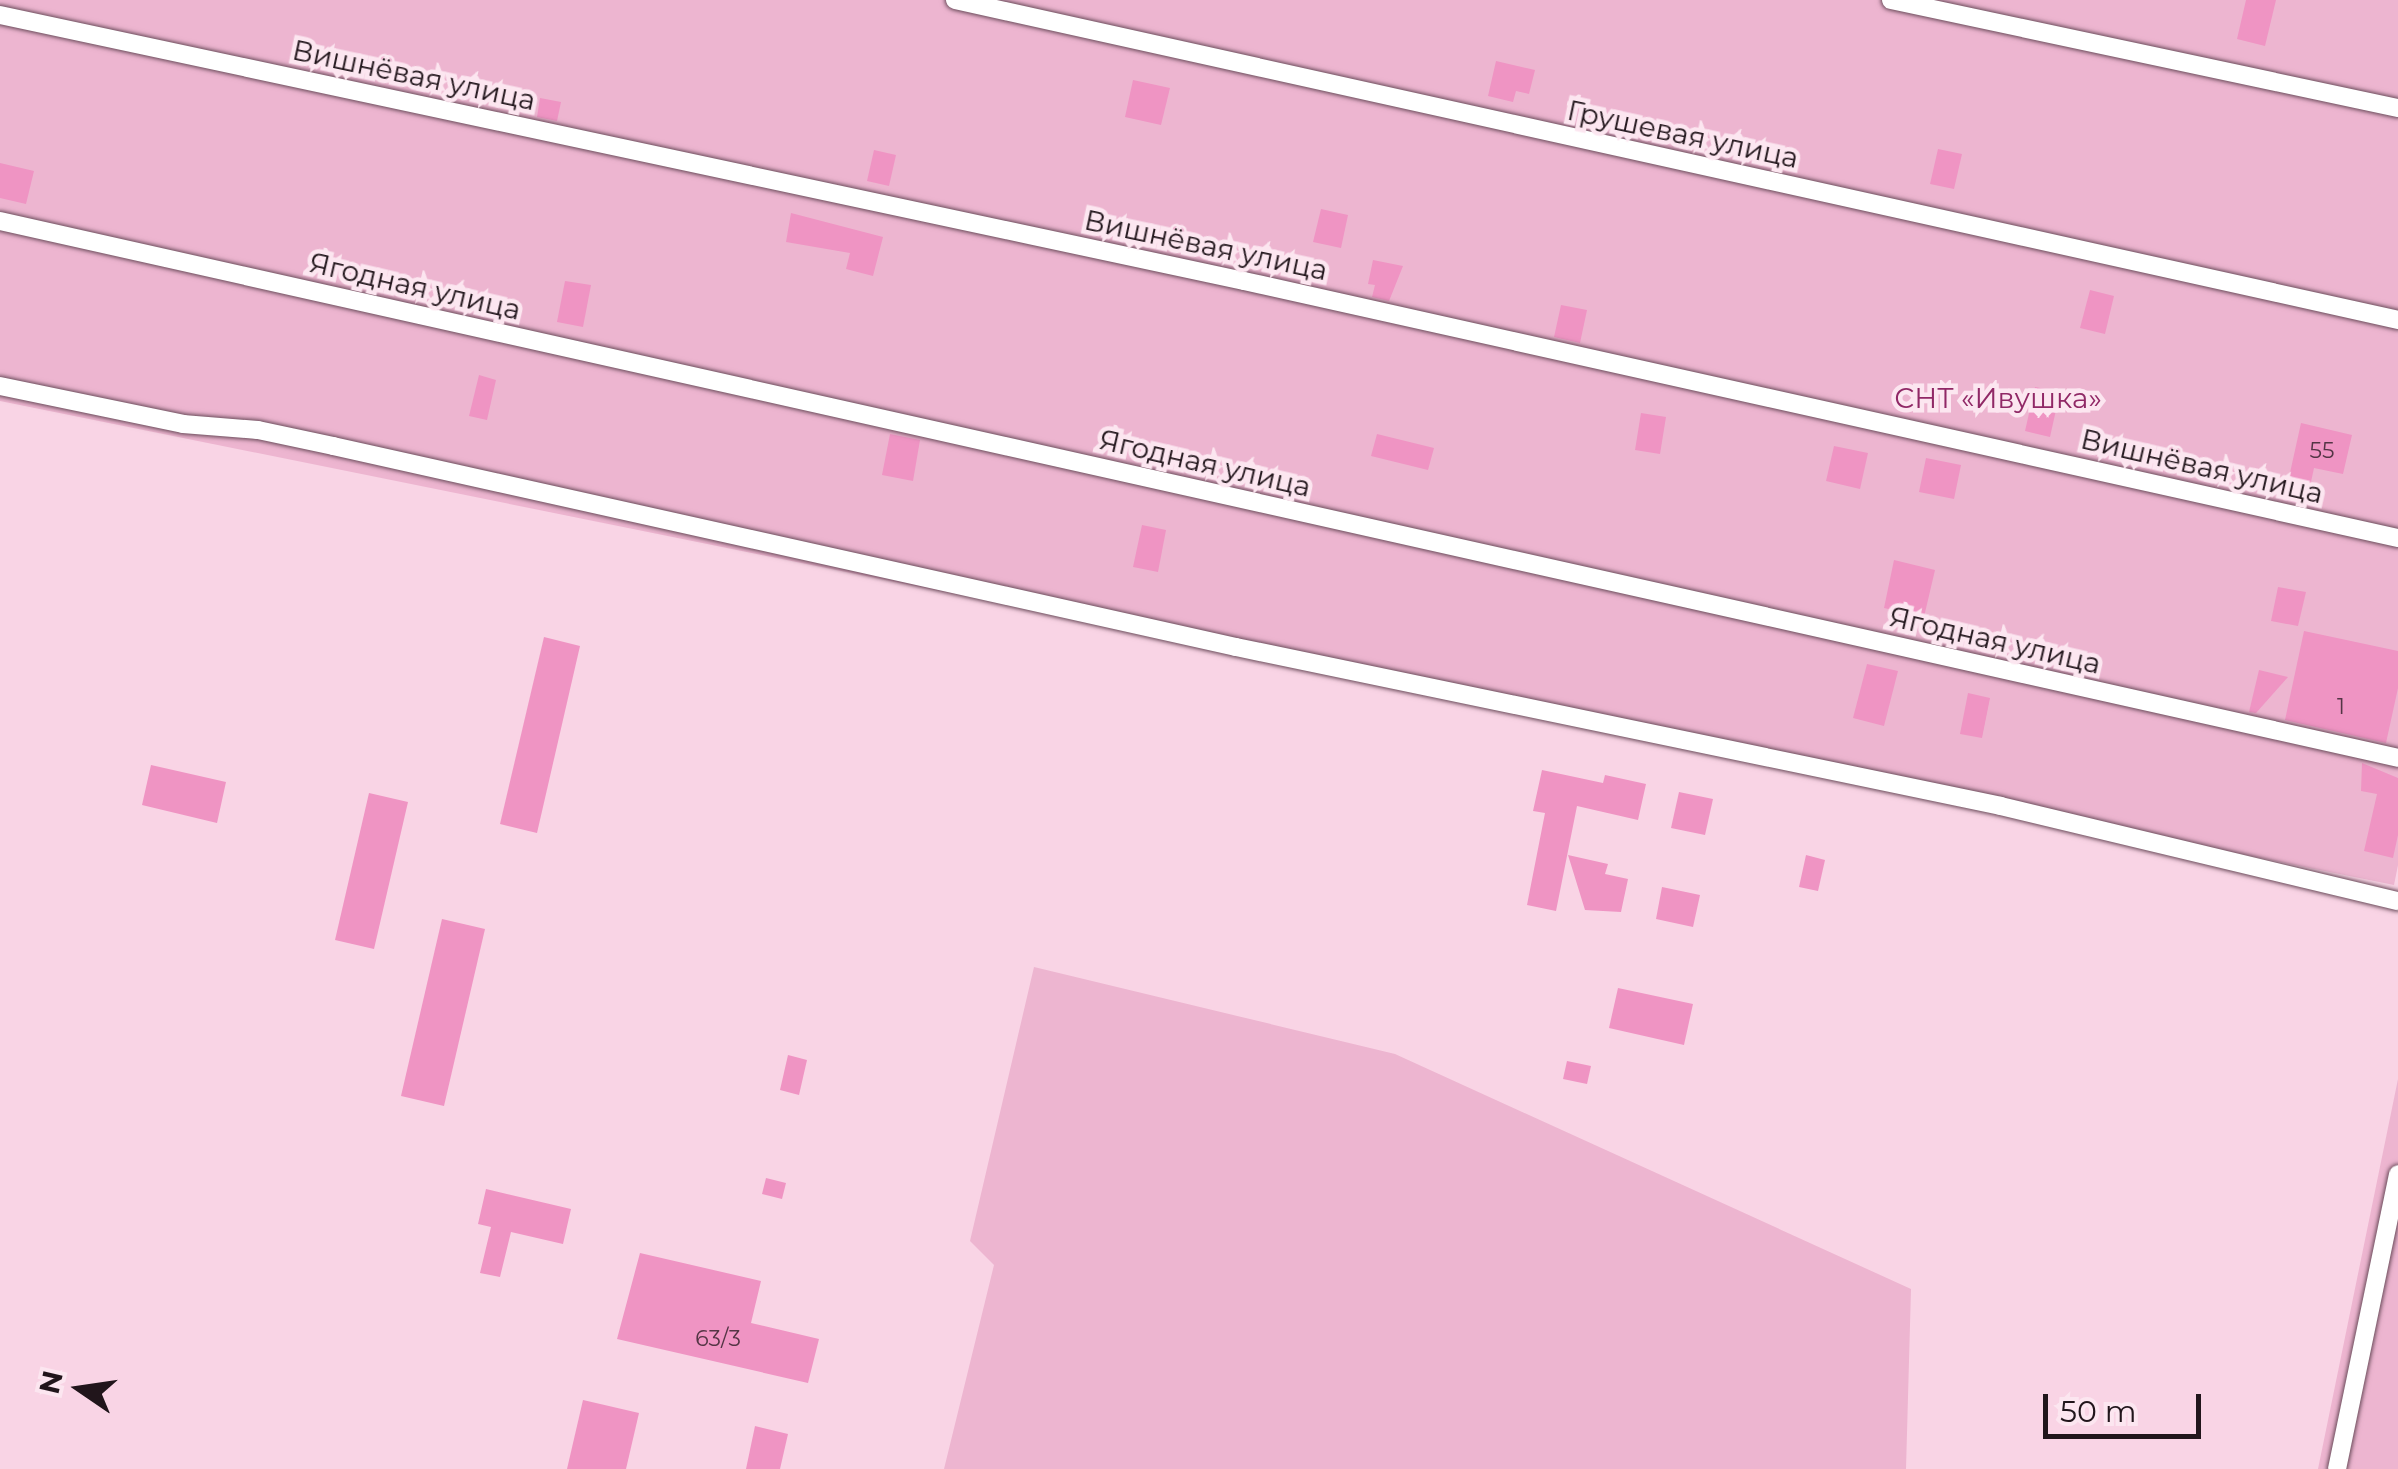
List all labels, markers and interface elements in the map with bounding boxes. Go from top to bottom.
street label: Вишнёвая улица [289,33,539,117]
street label: Грушевая улица [1564,93,1802,175]
street label: Вишнёвая улица [1081,203,1331,287]
street label: Ягодная улица [306,245,524,327]
park label: СНТ «Ивушка» [1894,381,2102,415]
street label: Ягодная улица [1096,422,1314,504]
street label: Вишнёвая улица [2078,422,2326,510]
house number: 55 [2310,438,2334,464]
street label: Ягодная улица [1886,599,2104,681]
house number: 1 [2337,694,2345,720]
house number: 63/3 [695,1326,741,1352]
north arrow [30,1339,130,1439]
text: N [32,1367,70,1397]
scale bar [2048,1374,2206,1436]
text: 50 m [2060,1393,2137,1430]

